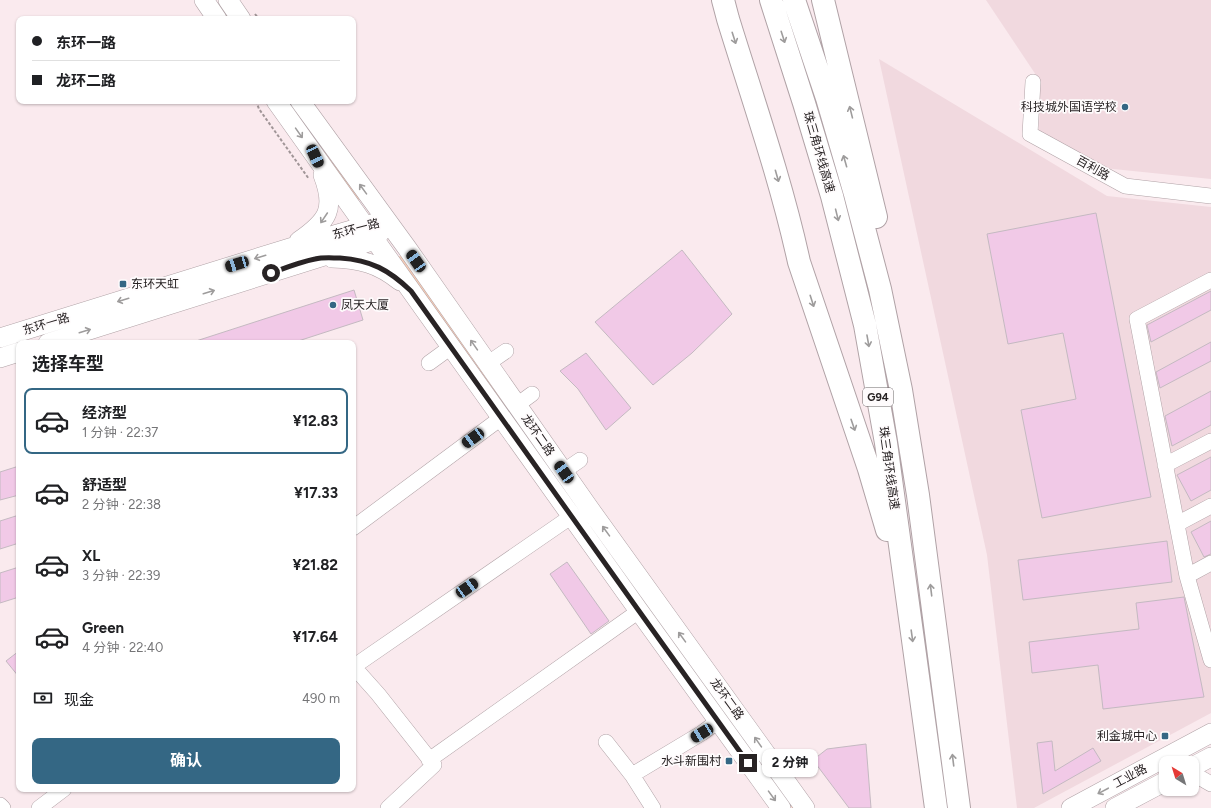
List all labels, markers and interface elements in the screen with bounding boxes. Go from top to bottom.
one-way arrow [731,31,738,44]
one-way arrow [780,31,788,43]
text: 东环一路 [56,34,116,52]
text: 龙环二路 [56,72,116,90]
place label: 科技城外国语学校 [1021,100,1117,114]
marker: 科技城外国语学校 [1120,102,1130,112]
one-way arrow [846,106,854,119]
street label: 珠三角环线高速 [801,110,837,194]
one-way arrow [295,127,303,138]
car [304,143,326,169]
street label: 百利路 [1074,153,1112,183]
one-way arrow [841,155,848,168]
one-way arrow [773,170,781,183]
one-way arrow [359,184,367,195]
one-way arrow [833,208,841,221]
one-way arrow [320,213,328,224]
street label: 东环一路 [331,216,381,242]
car [404,248,428,274]
one-way arrow [254,254,267,261]
car [224,255,250,273]
route start [262,264,280,282]
place label: 东环天虹 [131,277,179,291]
marker: 东环天虹 [118,279,128,289]
one-way arrow [203,288,216,295]
one-way arrow [809,295,816,308]
one-way arrow [116,297,129,304]
place label: 凤天大厦 [341,298,389,312]
marker: 凤天大厦 [328,300,338,310]
street label: 东环一路 [21,310,71,338]
one-way arrow [79,327,92,334]
one-way arrow [864,335,872,348]
one-way arrow [470,340,478,351]
text: 选择车型 [32,353,104,375]
road number: G94 [863,388,893,406]
icon: car [34,403,70,439]
text: 经济型 [82,404,127,422]
street label: 龙环二路 [518,411,558,459]
text: ¥12.83 [293,412,338,430]
one-way arrow [850,418,858,430]
text: 1 分钟 · 22:37 [82,425,158,440]
street label: 珠三角环线高速 [876,425,902,511]
car [460,426,486,450]
car [552,459,576,485]
icon: car [34,475,70,511]
text: 舒适型 [82,476,127,494]
text: ¥17.33 [294,484,338,502]
text: 2 分钟 · 22:38 [82,497,161,512]
one-way arrow [602,526,610,537]
icon: car [34,547,70,583]
text: XL [82,547,100,565]
text: ¥21.82 [292,556,338,574]
text: 3 分钟 · 22:39 [82,568,160,583]
car [454,576,480,600]
one-way arrow [927,584,935,597]
icon: car [34,619,70,655]
text: Green [82,619,124,637]
text: ¥17.64 [292,628,338,646]
one-way arrow [908,629,916,642]
one-way arrow [678,631,686,642]
text: 4 分钟 · 22:40 [82,640,163,655]
street label: 龙环二路 [707,675,747,723]
icon: cash [32,687,54,709]
text: 现金 [64,691,94,709]
text: 490 m [302,691,340,706]
car [689,722,715,744]
place label: 利金城中心 [1097,729,1157,743]
marker: 利金城中心 [1160,731,1170,741]
one-way arrow [754,737,762,748]
button: 确认 [32,738,340,784]
callout: 2 分钟 [762,749,818,777]
place label: 水斗新围村 [661,754,722,768]
route end [739,754,757,772]
one-way arrow [949,754,957,767]
text: 2 分钟 [772,755,808,770]
marker: 水斗新围村 [724,756,734,766]
north arrow [1159,756,1199,796]
map controls [1159,756,1199,796]
street label: 工业路 [1111,761,1149,791]
one-way arrow [1097,788,1109,796]
one-way arrow [768,791,776,802]

